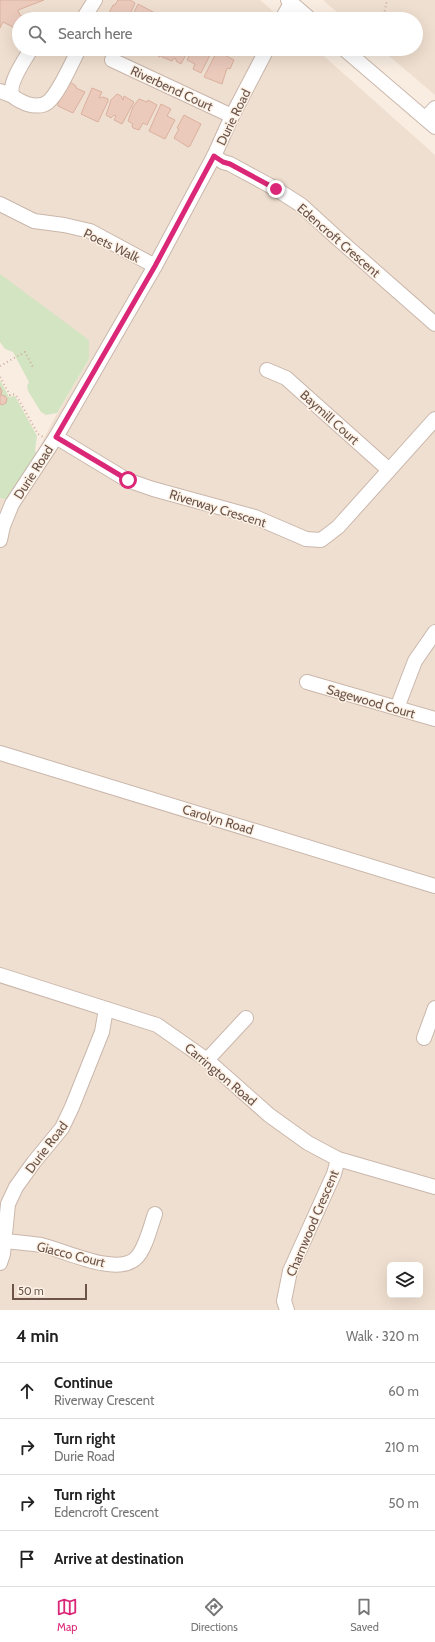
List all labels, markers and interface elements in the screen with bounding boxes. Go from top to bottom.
search box [12,12,423,56]
icon: search [26,23,48,45]
text: Search here [58,25,133,43]
street label: Riverbend Court [128,62,216,114]
street label: Durie Road [212,86,254,148]
route end [267,180,285,198]
street label: Edencroft Crescent [294,200,384,281]
street label: Poets Walk [81,225,143,266]
street label: Baymill Court [297,386,363,448]
street label: Durie Road [10,442,56,502]
route start [119,471,137,489]
street label: Riverway Crescent [168,486,269,530]
street label: Sagewood Court [325,681,418,721]
street label: Carolyn Road [181,801,255,837]
street label: Carrington Road [182,1039,260,1109]
street label: Durie Road [21,1118,71,1176]
street label: Charnwood Crescent [282,1167,342,1279]
street label: Giacco Court [35,1238,107,1270]
map controls [387,1262,423,1298]
button: layers [387,1262,423,1298]
scale bar [12,1282,87,1301]
text: 50 m [18,1284,44,1298]
text: 4 min [16,1326,59,1346]
text: Walk · 320 m [346,1328,419,1344]
text: Continue [54,1374,113,1392]
icon: ahead [16,1380,38,1402]
text: 60 m [388,1383,419,1399]
text: Riverway Crescent [54,1392,154,1408]
text: Turn right [54,1430,115,1448]
icon: right [16,1436,38,1458]
text: 210 m [385,1439,419,1455]
text: Durie Road [54,1448,115,1464]
text: Turn right [54,1486,115,1504]
icon: right [16,1492,38,1514]
text: 50 m [389,1495,419,1511]
text: Edencroft Crescent [54,1504,159,1520]
icon: arrive [16,1548,38,1570]
text: Arrive at destination [54,1550,184,1568]
tab: Map [56,1596,78,1634]
tab: Directions [191,1596,238,1634]
tab: Saved [350,1596,379,1634]

